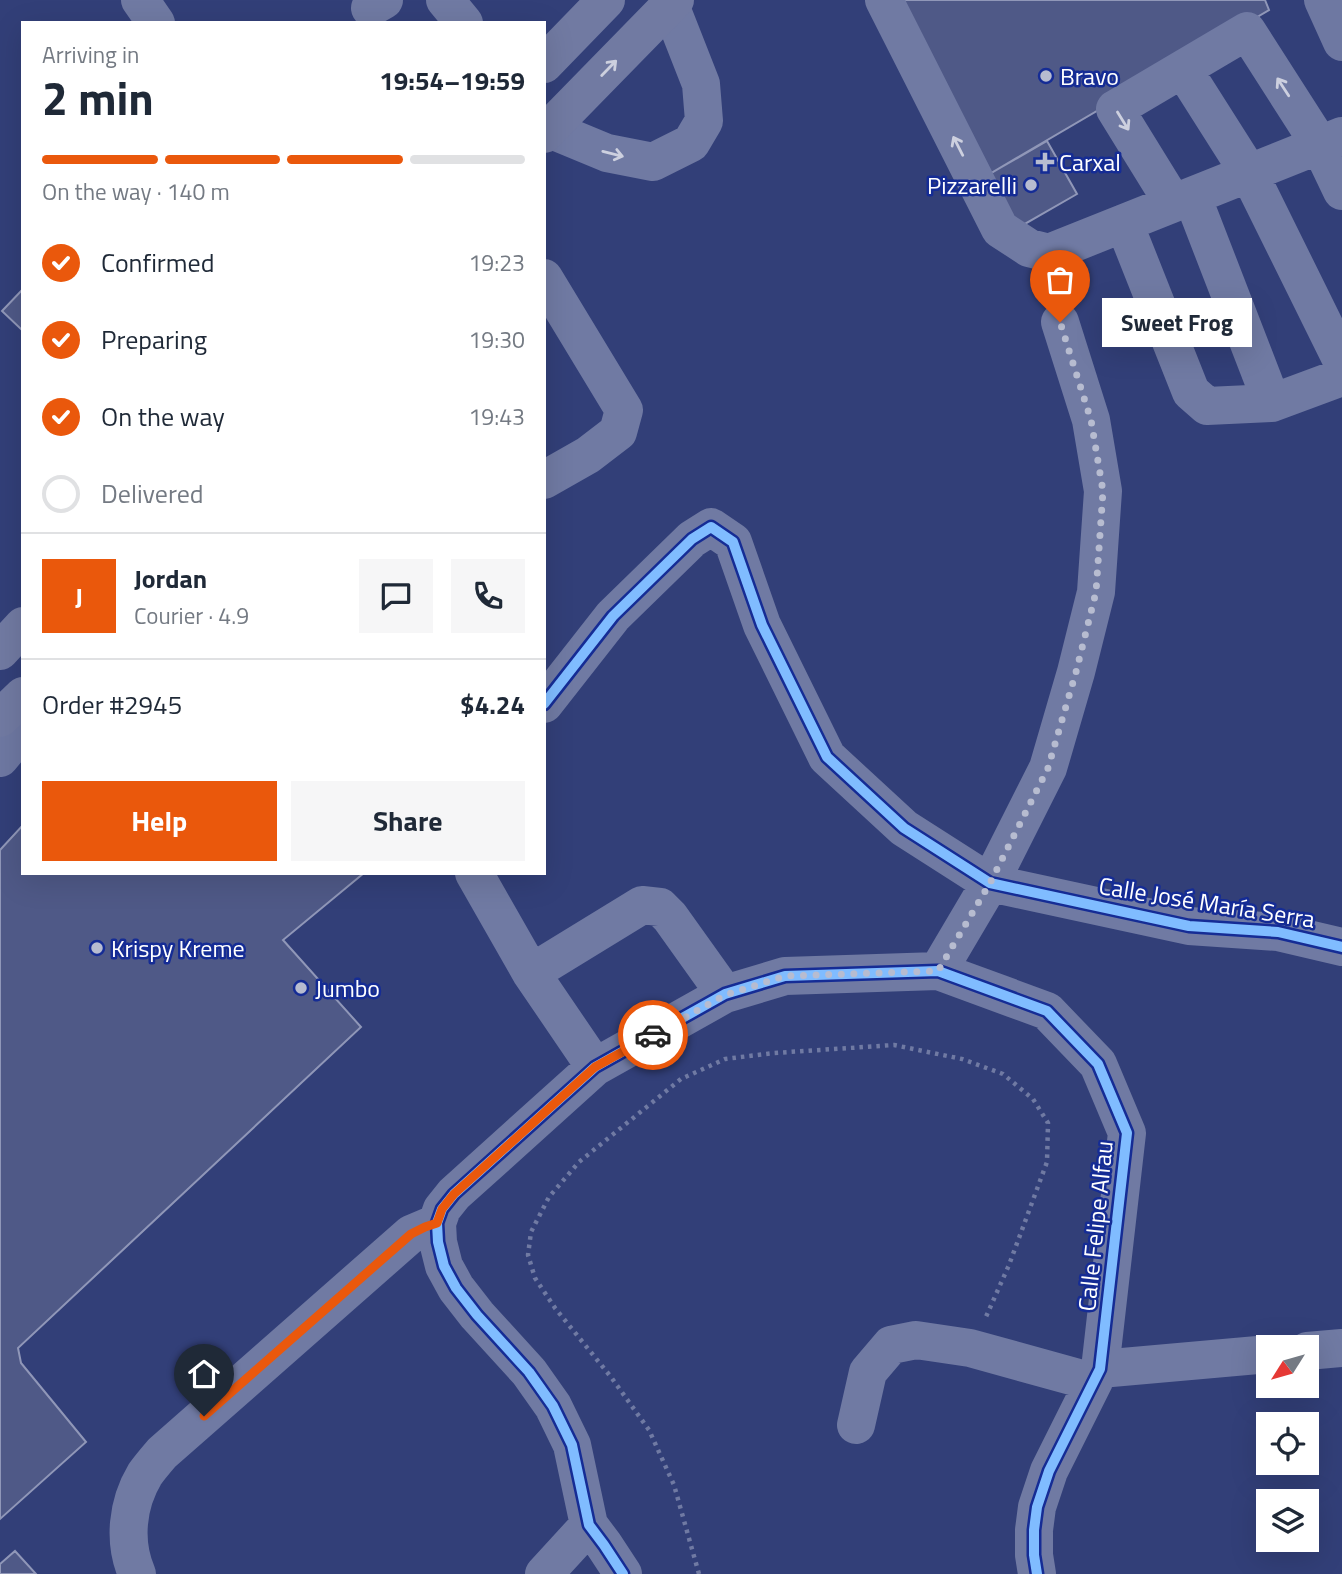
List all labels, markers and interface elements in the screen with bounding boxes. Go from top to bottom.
text: Arriving in [42,37,139,72]
place label: Bravo [1060,58,1119,94]
one-way arrow [600,59,617,76]
text: 19:54–19:59 [379,61,525,100]
text: 2 min [42,63,154,133]
marker: Bravo [1038,68,1054,84]
one-way arrow [1276,78,1290,98]
one-way arrow [1115,111,1130,130]
one-way arrow [951,136,965,157]
place label: Carxal [1059,144,1121,180]
one-way arrow [601,148,623,161]
marker: Carxal [1037,154,1053,170]
place label: Pizzarelli [927,167,1017,203]
text: On the way · 140 m [42,174,230,209]
marker: Pizzarelli [1023,177,1039,193]
text: Confirmed [101,243,215,282]
icon: check [42,244,80,282]
text: 19:23 [468,245,525,280]
pin [1030,250,1090,322]
icon: bag [1041,261,1079,299]
callout: Sweet Frog [1102,298,1252,346]
text: Sweet Frog [1121,305,1233,340]
text: Preparing [101,320,207,359]
icon: check [42,321,80,359]
text: 19:30 [468,322,525,357]
text: On the way [101,397,225,436]
icon: check [42,398,80,436]
text: 19:43 [468,399,525,434]
text: Delivered [101,474,204,513]
text: Jordan [134,559,207,598]
button: chat [359,559,433,633]
button: phone [451,559,525,633]
text: J [75,577,83,616]
text: Courier · 4.9 [134,598,249,633]
text: Order #2945 [42,685,182,724]
text: $4.24 [460,685,525,724]
button: Help [42,781,277,861]
button: Share [291,781,525,861]
street label: Calle José María Serra [1096,867,1318,937]
place label: Krispy Kreme [111,930,245,966]
marker: Krispy Kreme [89,940,105,956]
place label: Jumbo [315,970,380,1006]
marker: Jumbo [293,980,309,996]
courier [618,1000,688,1070]
icon: car [634,1016,672,1054]
street label: Calle Felipe Alfau [1068,1139,1122,1313]
north arrow [1256,1335,1320,1398]
map controls [1256,1335,1319,1552]
pin [174,1344,234,1416]
icon: home [185,1355,223,1393]
button: locate [1256,1412,1319,1475]
button: layers [1256,1489,1319,1552]

